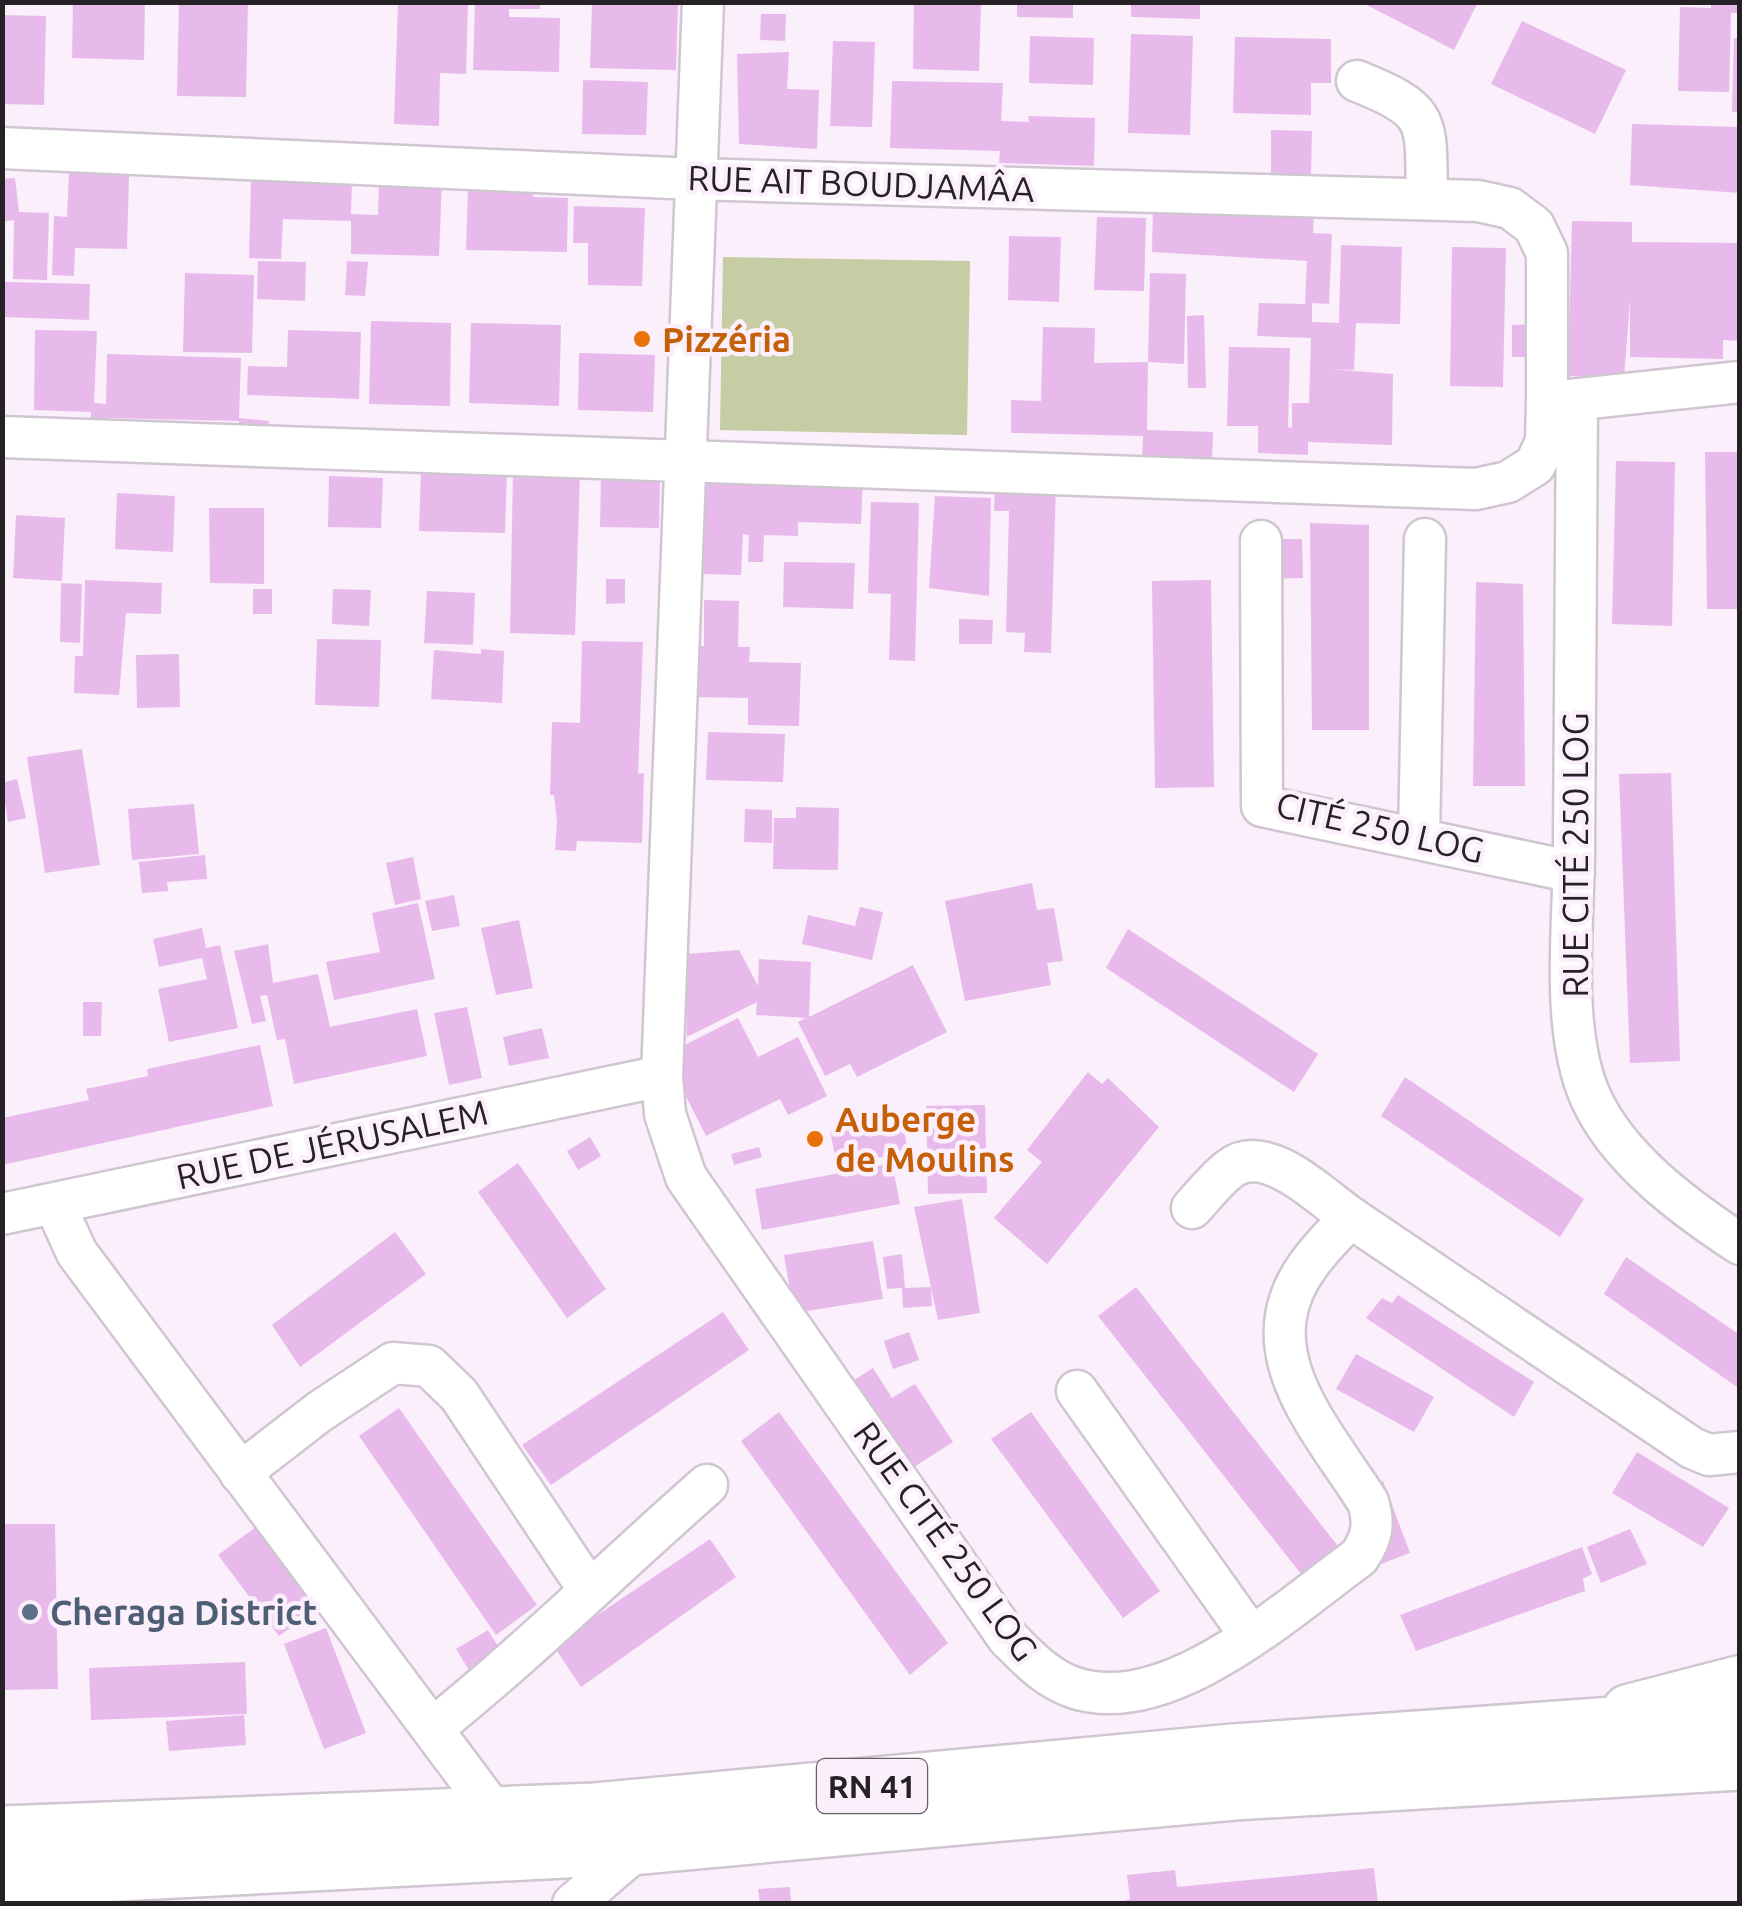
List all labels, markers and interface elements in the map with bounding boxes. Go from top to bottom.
street label: RUE AIT BOUDJAMÂA [687,156,1035,209]
place label: Pizzéria [662,319,791,359]
marker: Pizzéria [631,328,653,350]
street label: RUE CITÉ 250 LOG [1554,712,1595,998]
street label: CITÉ 250 LOG [1272,783,1488,870]
street label: RUE DE JÉRUSALEM [172,1090,491,1197]
place label: Auberge de Moulins [835,1099,1014,1179]
marker: Auberge de Moulins [804,1128,826,1150]
street label: RUE CITÉ 250 LOG [846,1413,1047,1668]
place label: Cheraga District [50,1592,317,1632]
marker: Cheraga District [19,1601,41,1623]
road number: RN 41 [817,1759,927,1813]

